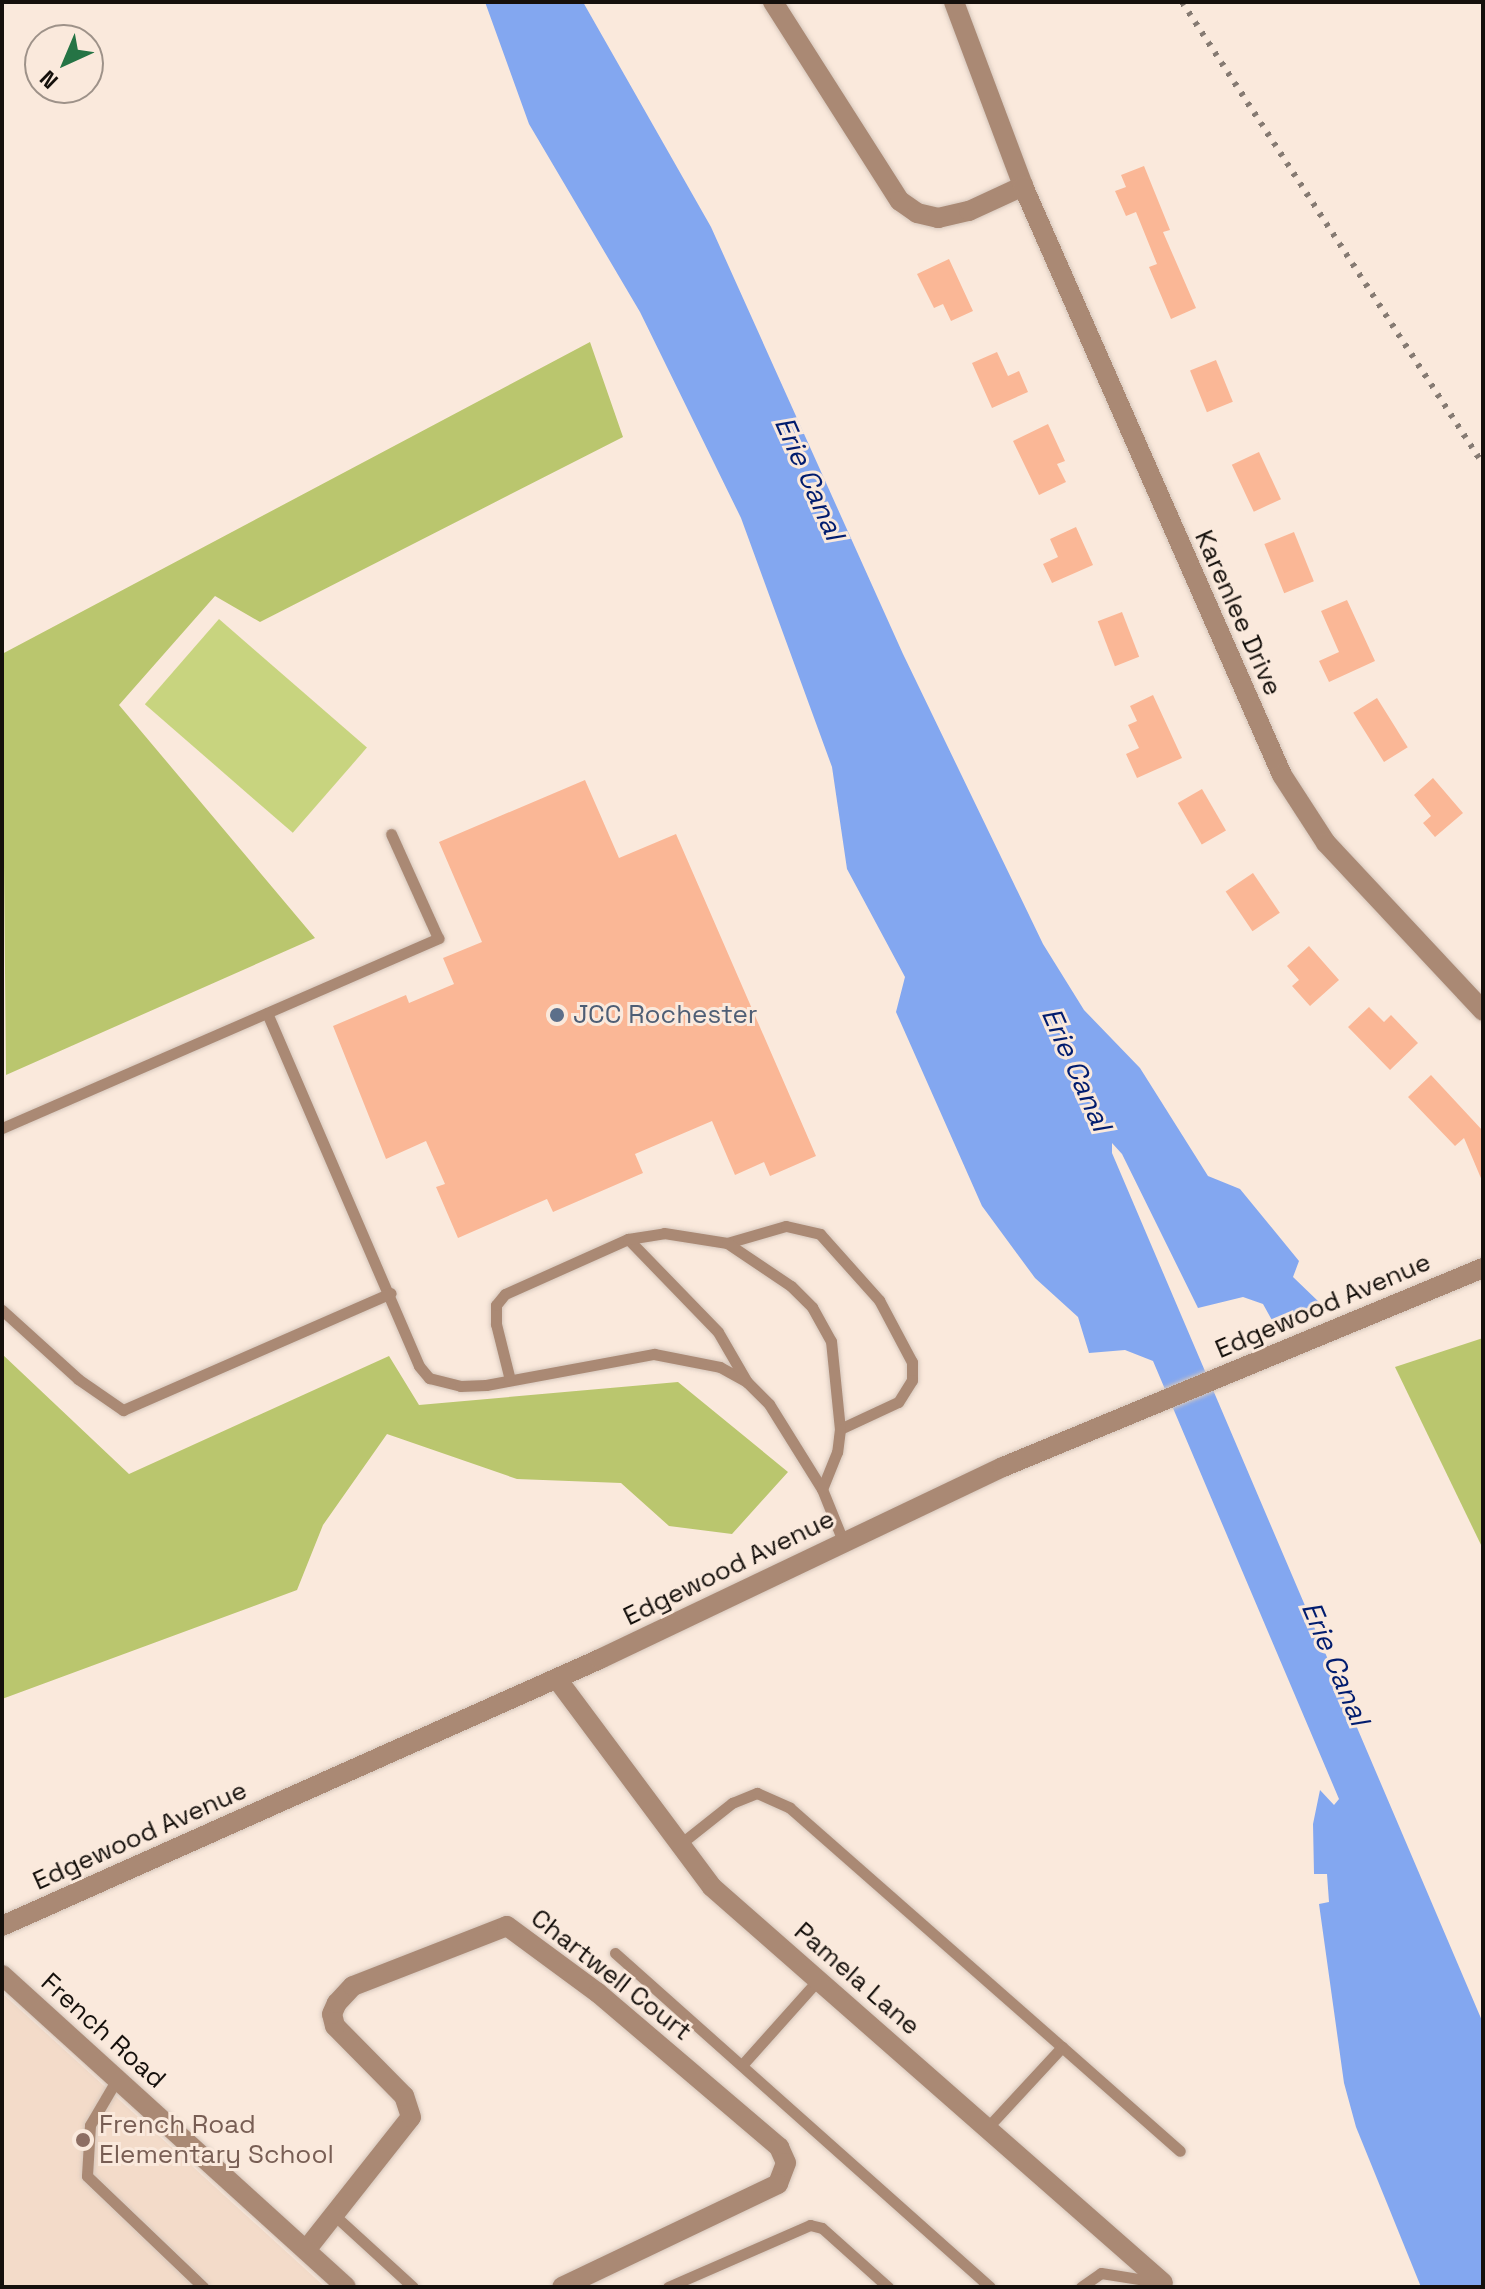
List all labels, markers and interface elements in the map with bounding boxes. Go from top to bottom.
north arrow [24,24,104,104]
text: N [34,65,64,95]
water label: Erie Canal [768,411,852,545]
street label: Karenlee Drive [1188,526,1288,700]
place label: JCC Rochester [573,999,758,1031]
water label: Erie Canal [1035,1002,1119,1136]
marker: JCC Rochester [548,1006,566,1024]
street label: Edgewood Avenue [1211,1246,1435,1366]
street label: Edgewood Avenue [618,1503,840,1633]
water label: Erie Canal [1295,1596,1377,1730]
street label: Edgewood Avenue [28,1775,252,1897]
street label: Chartwell Court [525,1903,697,2047]
street label: Pamela Lane [788,1916,926,2042]
street label: French Road [34,1967,172,2095]
place label: French Road Elementary School [99,2109,334,2170]
marker: French Road Elementary School [74,2131,92,2149]

